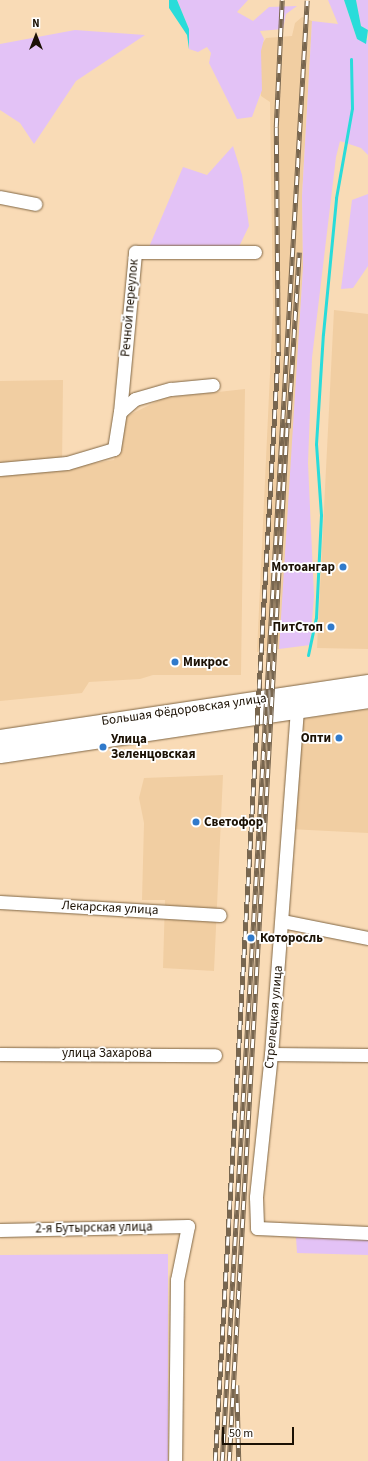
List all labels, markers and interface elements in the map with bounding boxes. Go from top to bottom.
north arrow [16,16,56,56]
text: N [32,16,40,31]
street label: Речной переулок [118,258,142,358]
place label: Мотоангар [271,559,335,575]
marker: Мотоангар [338,562,348,572]
place label: ПитСтоп [272,619,323,635]
marker: ПитСтоп [326,622,336,632]
place label: Микрос [183,654,228,670]
marker: Микрос [170,657,180,667]
street label: Большая Фёдоровская улица [101,691,267,729]
place label: Опти [301,730,331,746]
place label: Улица Зеленцовская [111,732,196,763]
marker: Опти [334,733,344,743]
marker: Улица Зеленцовская [98,742,108,752]
place label: Светофор [204,814,263,830]
marker: Светофор [191,817,201,827]
street label: Лекарская улица [61,898,159,918]
place label: Которосль [260,930,323,946]
marker: Которосль [245,932,257,944]
street label: Стрелецкая улица [262,965,286,1069]
street label: улица Захарова [62,1045,152,1061]
street label: 2-я Бутырская улица [35,1219,153,1237]
scale bar [224,1419,296,1445]
text: 50 m [229,1425,253,1442]

